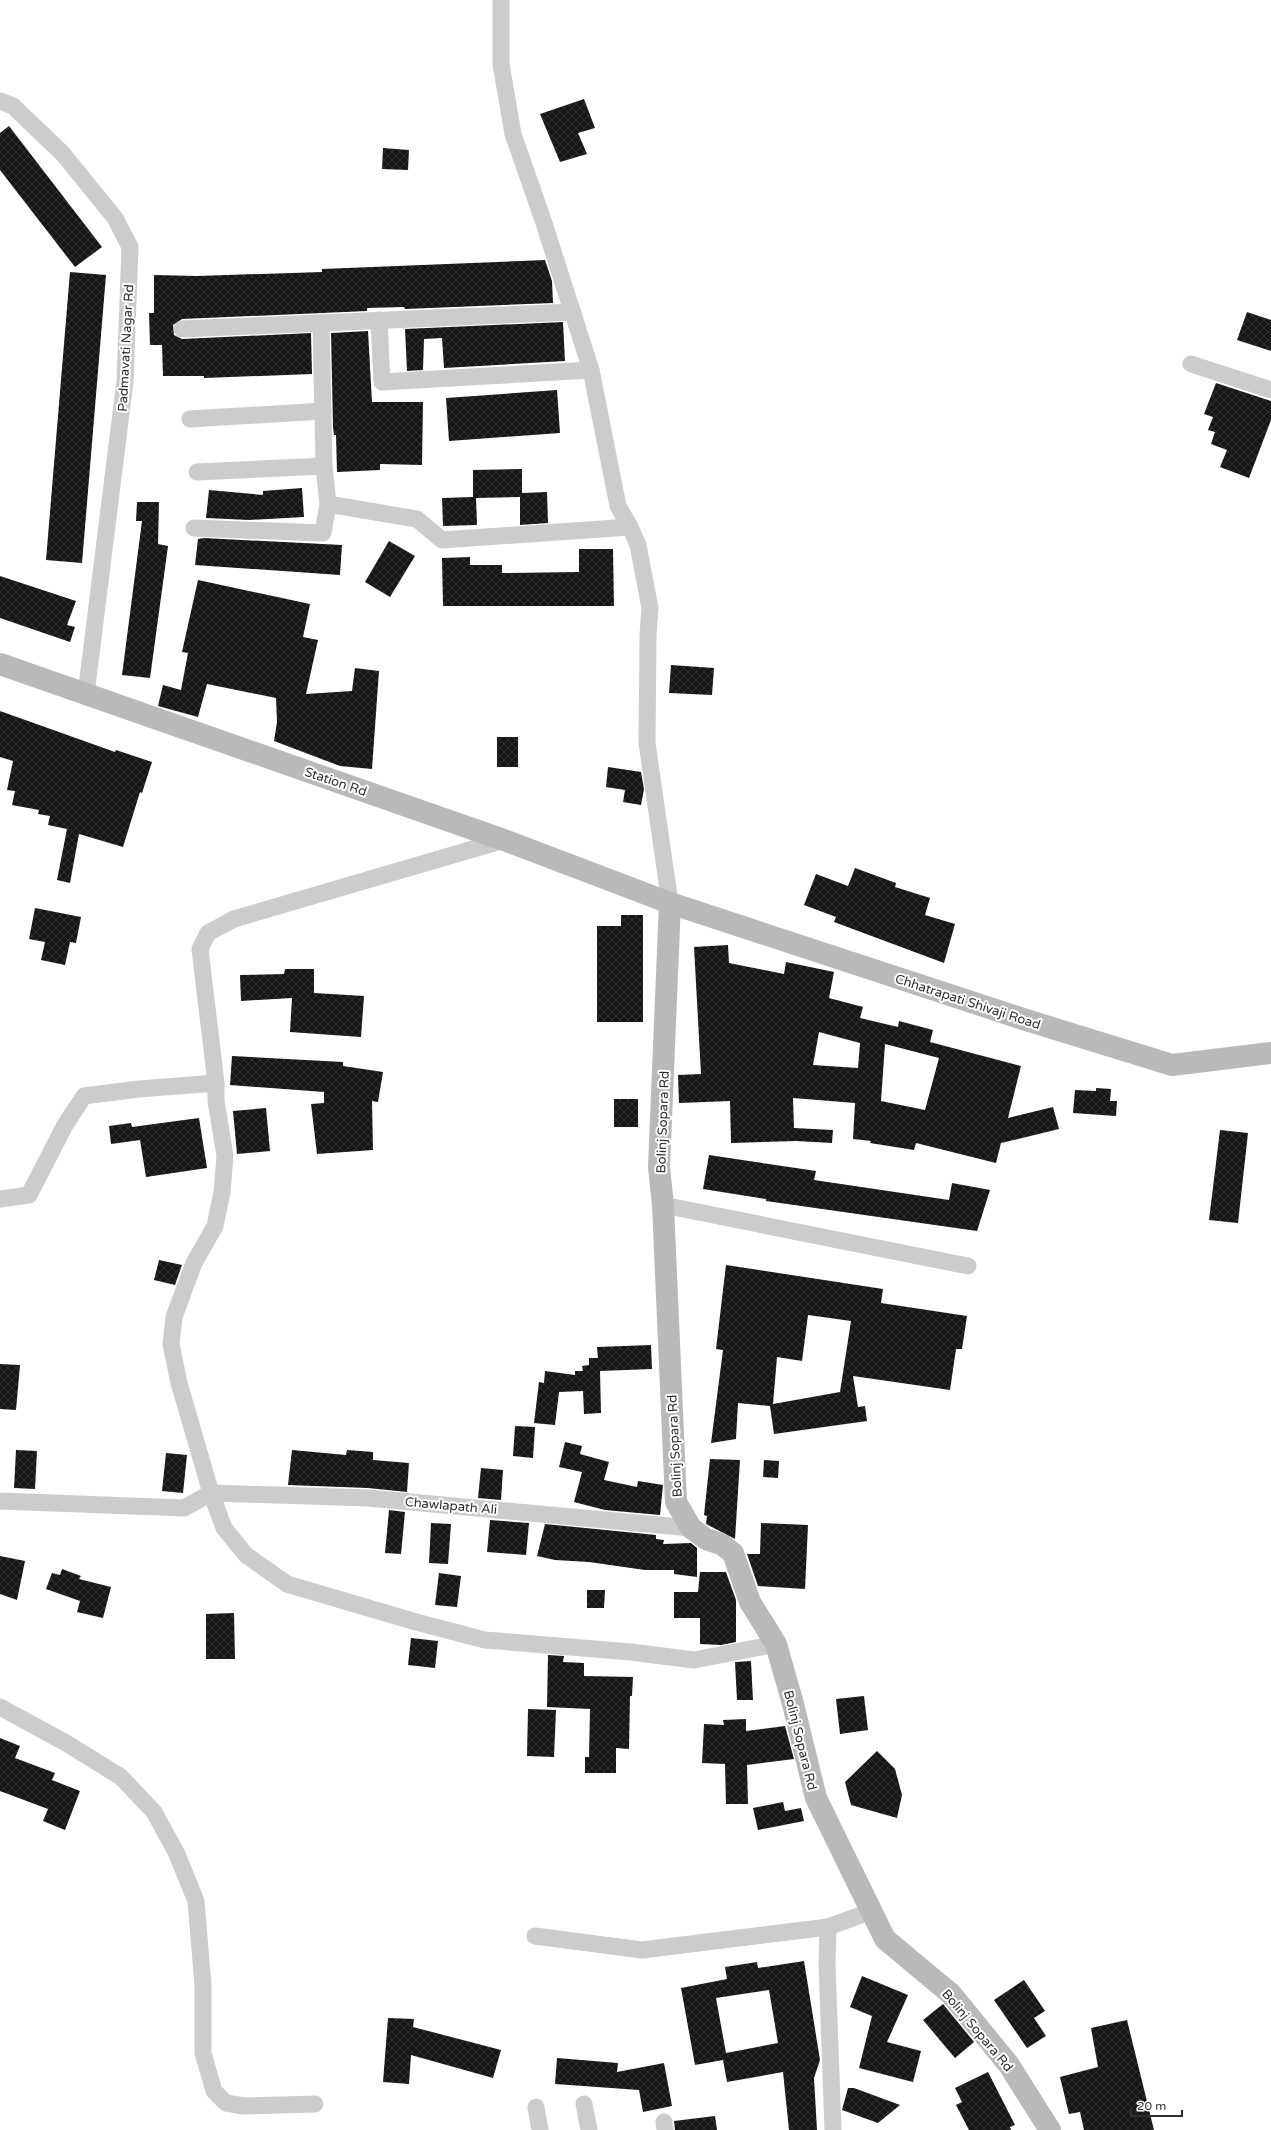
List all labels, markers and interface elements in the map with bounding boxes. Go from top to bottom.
street label: Padmavati Nagar Rd [115,284,137,412]
street label: Station Rd [302,764,369,800]
street label: Chhatrapati Shivaji Road [893,971,1042,1033]
street label: Bolinj Sopara Rd [653,1071,673,1174]
street label: Bolinj Sopara Rd [664,1394,686,1498]
street label: Chawlapath Ali [404,1494,498,1518]
street label: Bolinj Sopara Rd [780,1689,820,1792]
street label: Bolinj Sopara Rd [938,1986,1016,2075]
scale bar [1131,2092,1182,2118]
text: 20 m [1137,2099,1166,2113]

